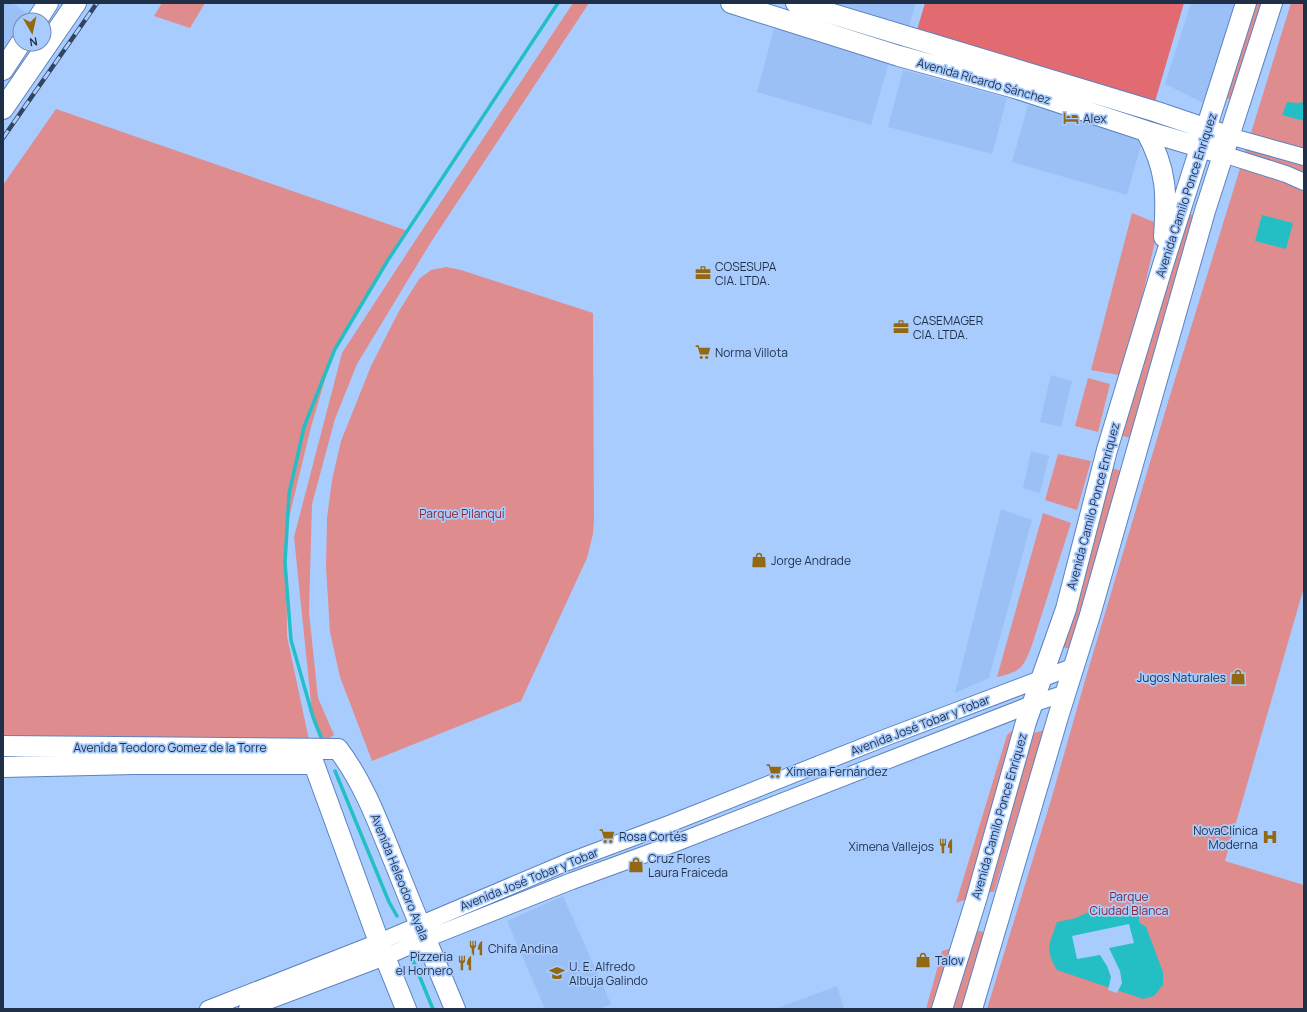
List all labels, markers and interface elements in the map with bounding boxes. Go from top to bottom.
north arrow [12,12,52,52]
text: N [28,34,39,50]
street label: Avenida Ricardo Sánchez [915,54,1053,108]
hotel icon: Alex [1062,109,1080,127]
place label: Alex [1083,110,1107,127]
street label: Avenida Camilo Ponce Enriquez [1151,110,1221,280]
place label: COSESUPA CIA. LTDA. [715,258,777,289]
office icon: COSESUPA CIA. LTDA. [694,264,712,282]
place label: CASEMAGER CIA. LTDA. [913,312,984,343]
office icon: CASEMAGER CIA. LTDA. [892,318,910,336]
supermarket icon: Norma Villota [694,343,712,361]
place label: Norma Villota [715,344,788,361]
street label: Avenida Camilo Ponce Enriquez [1062,421,1124,591]
park label: Parque Pilanquí [419,505,505,522]
shop icon: Jorge Andrade [750,551,768,569]
place label: Jorge Andrade [771,552,851,569]
shop icon: Jugos Naturales [1229,668,1247,686]
place label: Jugos Naturales [1137,669,1226,686]
street label: Avenida José Tobar y Tobar [848,690,993,759]
street label: Avenida Camilo Ponce Enriquez [967,731,1031,901]
street label: Avenida Teodoro Gomez de la Torre [74,739,266,756]
supermarket icon: Ximena Fernández [765,762,783,780]
place label: Ximena Fernández [786,763,888,780]
street label: Avenida Heleodoro Ayala [367,811,433,943]
place label: NovaClínica Moderna [1193,822,1258,853]
supermarket icon: Rosa Cortés [598,827,616,845]
place label: Rosa Cortés [619,828,687,845]
hospital icon: NovaClínica Moderna [1261,828,1279,846]
restaurant icon: Ximena Vallejos [937,837,955,855]
place label: Ximena Vallejos [848,838,934,855]
street label: Avenida José Tobar y Tobar [457,843,601,915]
place label: Cruz Flores Laura Fraiceda [648,850,728,881]
shop icon: Cruz Flores Laura Fraiceda [627,856,645,874]
park label: Parque Ciudad Blanca [1090,888,1168,919]
restaurant icon: Chifa Andina [467,939,485,957]
place label: Chifa Andina [488,940,558,957]
place label: Pizzeria el Hornero [396,948,453,979]
shop icon: Talov [914,951,932,969]
place label: Talov [935,952,964,969]
restaurant icon: Pizzeria el Hornero [456,954,474,972]
place label: U. E. Alfredo Albuja Galindo [569,958,648,989]
school or university icon: U. E. Alfredo Albuja Galindo [548,964,566,982]

